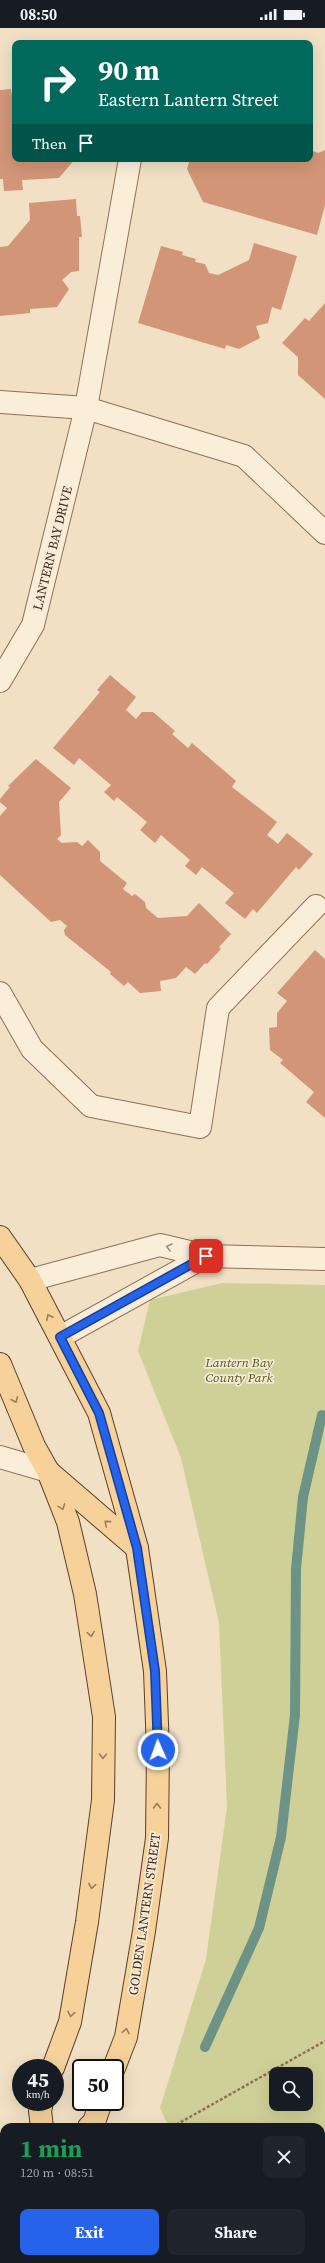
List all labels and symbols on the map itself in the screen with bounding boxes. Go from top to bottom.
street label: LANTERN BAY DRIVE [29,484,76,612]
pin [189,1239,223,1273]
one-way arrow [165,1243,172,1252]
one-way arrow [47,1313,54,1321]
park label: Lantern Bay County Park [204,1354,273,1386]
one-way arrow [10,1395,18,1403]
one-way arrow [58,1504,66,1511]
one-way arrow [105,1520,112,1527]
one-way arrow [86,1631,95,1637]
position arrow [137,1729,179,1771]
one-way arrow [99,1753,107,1759]
one-way arrow [153,1803,161,1809]
street label: GOLDEN LANTERN STREET [125,1832,164,1996]
one-way arrow [88,1882,97,1889]
one-way arrow [67,2011,76,2017]
one-way arrow [122,2028,130,2034]
speed limit sign: 50 [72,2059,124,2111]

